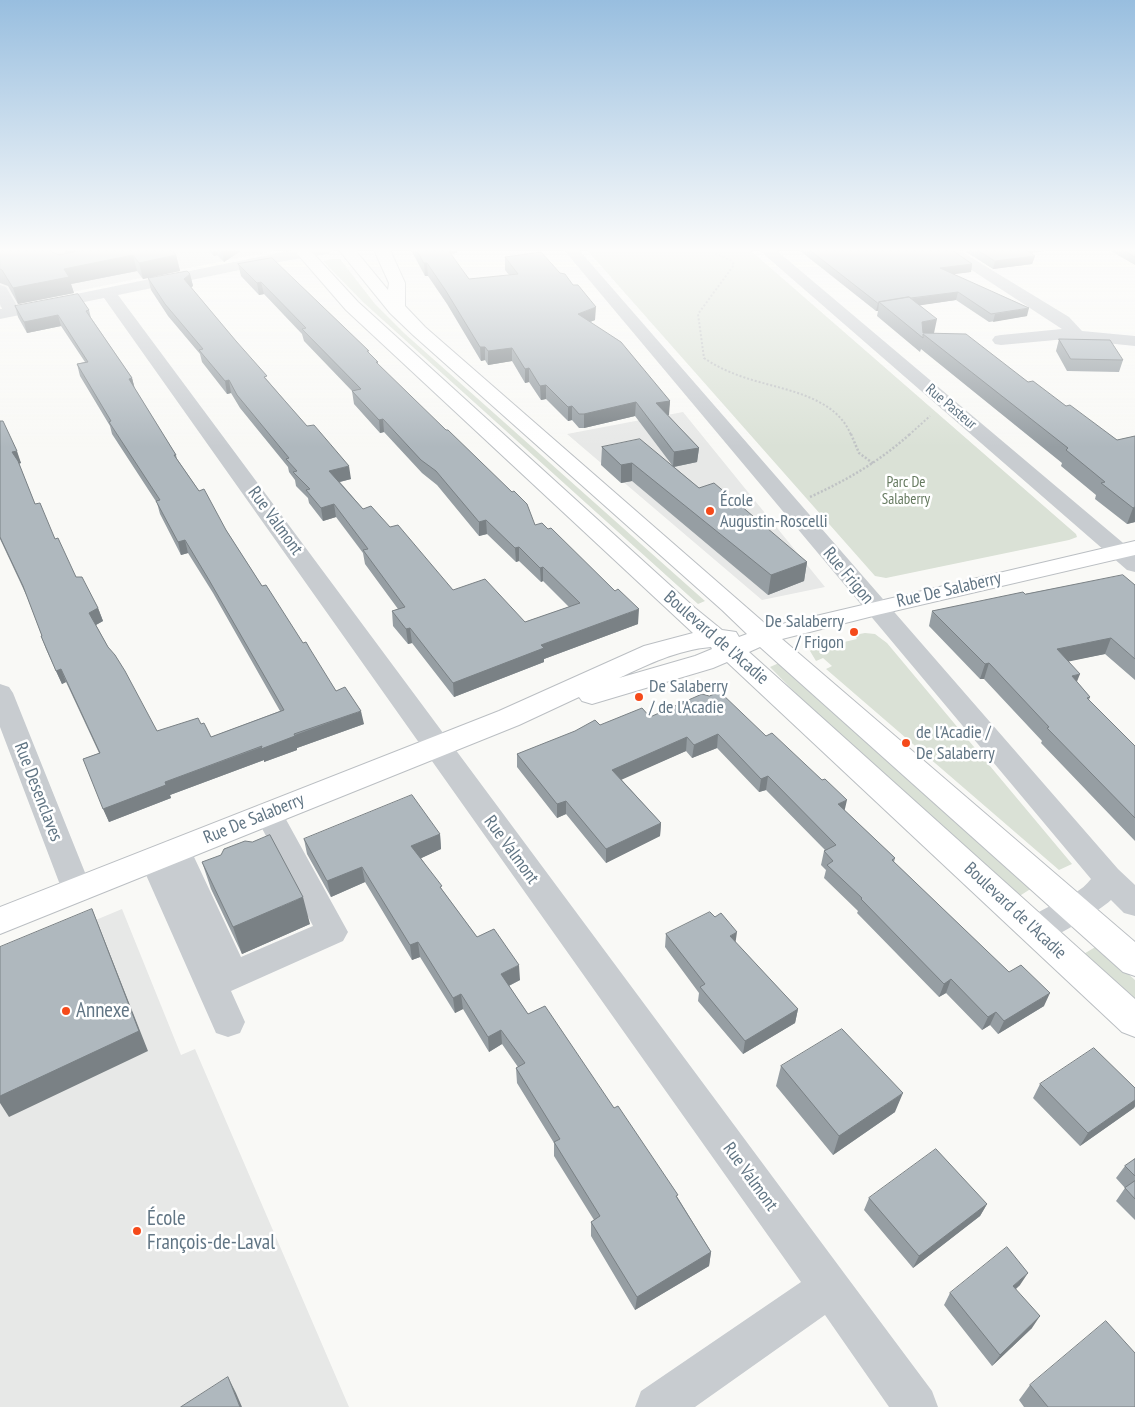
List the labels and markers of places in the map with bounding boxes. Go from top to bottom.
place label: École Augustin-Roscelli [720,490,828,532]
marker: École Augustin-Roscelli [704,505,716,517]
place label: De Salaberry / Frigon [765,611,844,654]
marker: De Salaberry / Frigon [848,626,860,638]
place label: De Salaberry / de l'Acadie [649,676,728,719]
marker: De Salaberry / de l'Acadie [633,691,645,703]
place label: de l'Acadie / De Salaberry [916,722,995,764]
marker: de l'Acadie / De Salaberry [900,737,912,749]
place label: Annexe [76,998,130,1024]
marker: Annexe [60,1005,72,1017]
place label: École François-de-Laval [147,1206,275,1256]
marker: École François-de-Laval [131,1225,143,1237]

